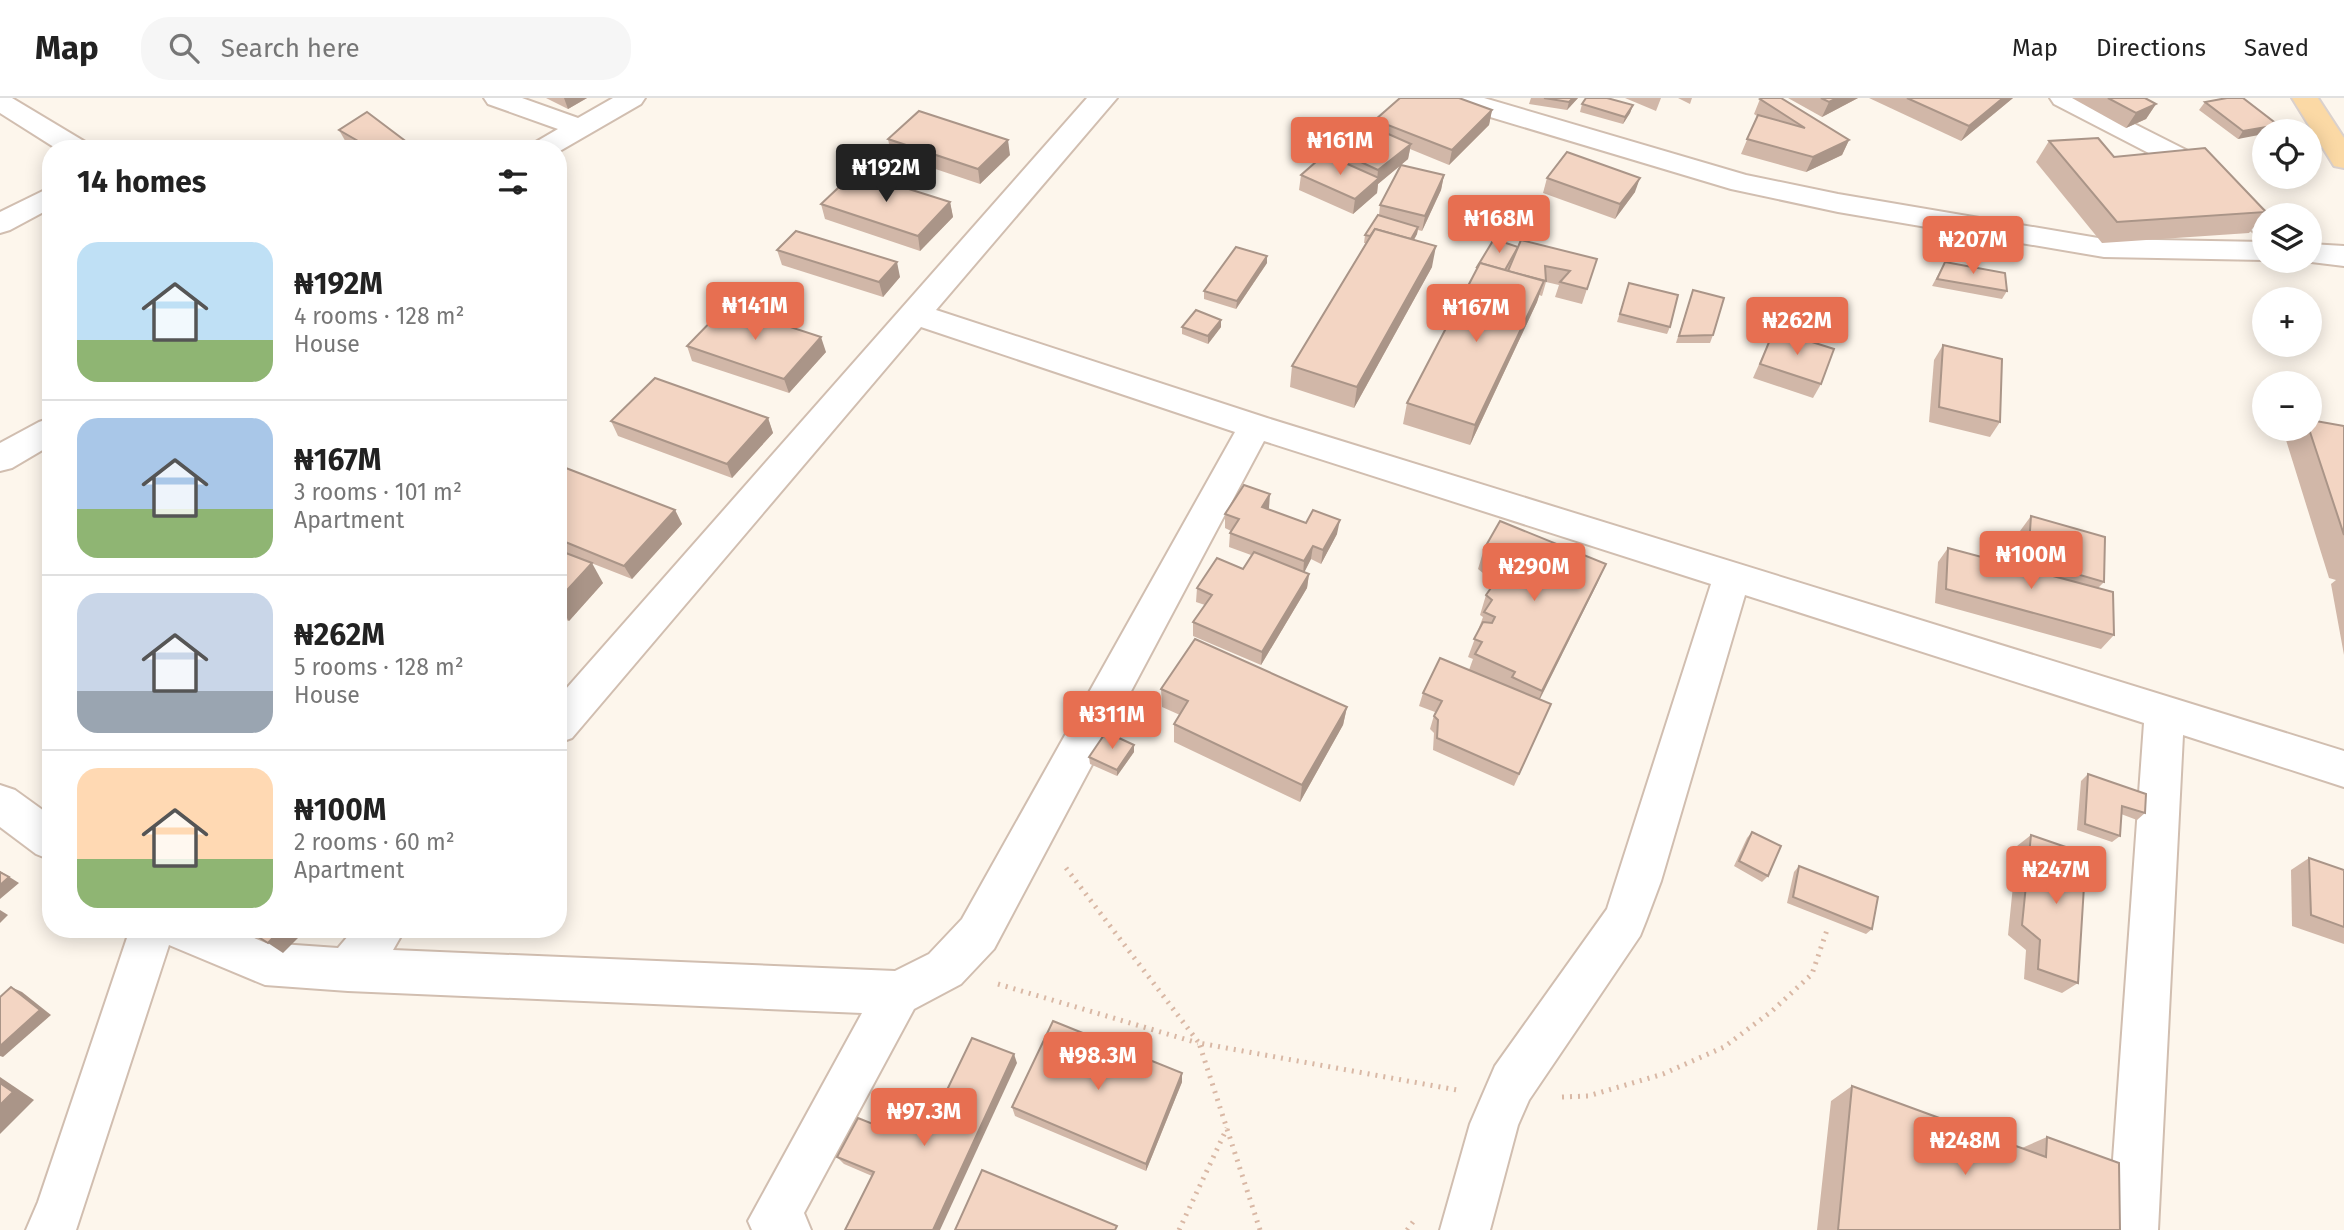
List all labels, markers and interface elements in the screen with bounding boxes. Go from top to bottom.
search box [141,17,631,80]
text: Map [35,28,99,68]
icon: search [165,29,203,67]
text: Search here [221,33,360,64]
text: Map [2012,34,2058,62]
text: Directions [2096,34,2206,62]
text: Saved [2244,34,2309,62]
pin: ₦161M [1291,118,1389,177]
map controls [2252,119,2322,441]
button: locate [2252,119,2322,189]
text: ₦161M [1307,126,1373,154]
pin: ₦192M [837,144,935,204]
text: ₦192M [852,153,920,181]
icon: filters [494,163,532,201]
text: 14 homes [77,164,206,200]
pin: ₦168M [1450,195,1548,255]
button: layers [2252,203,2322,273]
text: ₦168M [1464,204,1534,232]
pin: ₦207M [1924,216,2022,276]
text: ₦207M [1939,225,2007,253]
text: ₦192M [294,266,383,302]
icon: home [133,270,217,354]
pin: ₦141M [706,282,804,342]
pin: ₦167M [1427,285,1525,344]
button: + [2252,287,2322,357]
text: ₦141M [722,291,788,319]
text: ₦167M [1443,293,1510,321]
pin: ₦262M [1748,298,1846,357]
text: 4 rooms · 128 m² [294,302,464,330]
text: ₦262M [1762,306,1832,334]
text: House [294,330,360,358]
button: − [2252,371,2322,441]
text: ₦167M [294,442,381,478]
icon: home [133,446,217,530]
text: 3 rooms · 101 m² [294,478,462,506]
text: Apartment [294,506,404,534]
pin: ₦100M [1982,532,2080,591]
text: ₦100M [1996,540,2066,568]
pin: ₦290M [1485,544,1583,603]
text: ₦290M [1498,552,1570,580]
text: ₦262M [294,617,385,653]
icon: home [133,621,217,705]
text: 5 rooms · 128 m² [294,653,464,681]
text: House [294,681,360,709]
pin: ₦311M [1063,692,1161,751]
text: ₦311M [1079,700,1145,728]
text: ₦100M [294,792,386,828]
icon: home [133,796,217,880]
text: 2 rooms · 60 m² [294,828,455,856]
pin: ₦247M [2007,846,2105,906]
text: ₦247M [2022,855,2090,883]
text: Apartment [294,856,404,884]
pin: ₦98.3M [1041,1032,1155,1092]
text: ₦98.3M [1059,1041,1137,1069]
pin: ₦97.3M [867,1088,981,1148]
text: ₦97.3M [887,1097,961,1125]
pin: ₦248M [1916,1118,2014,1177]
text: ₦248M [1930,1126,2000,1154]

